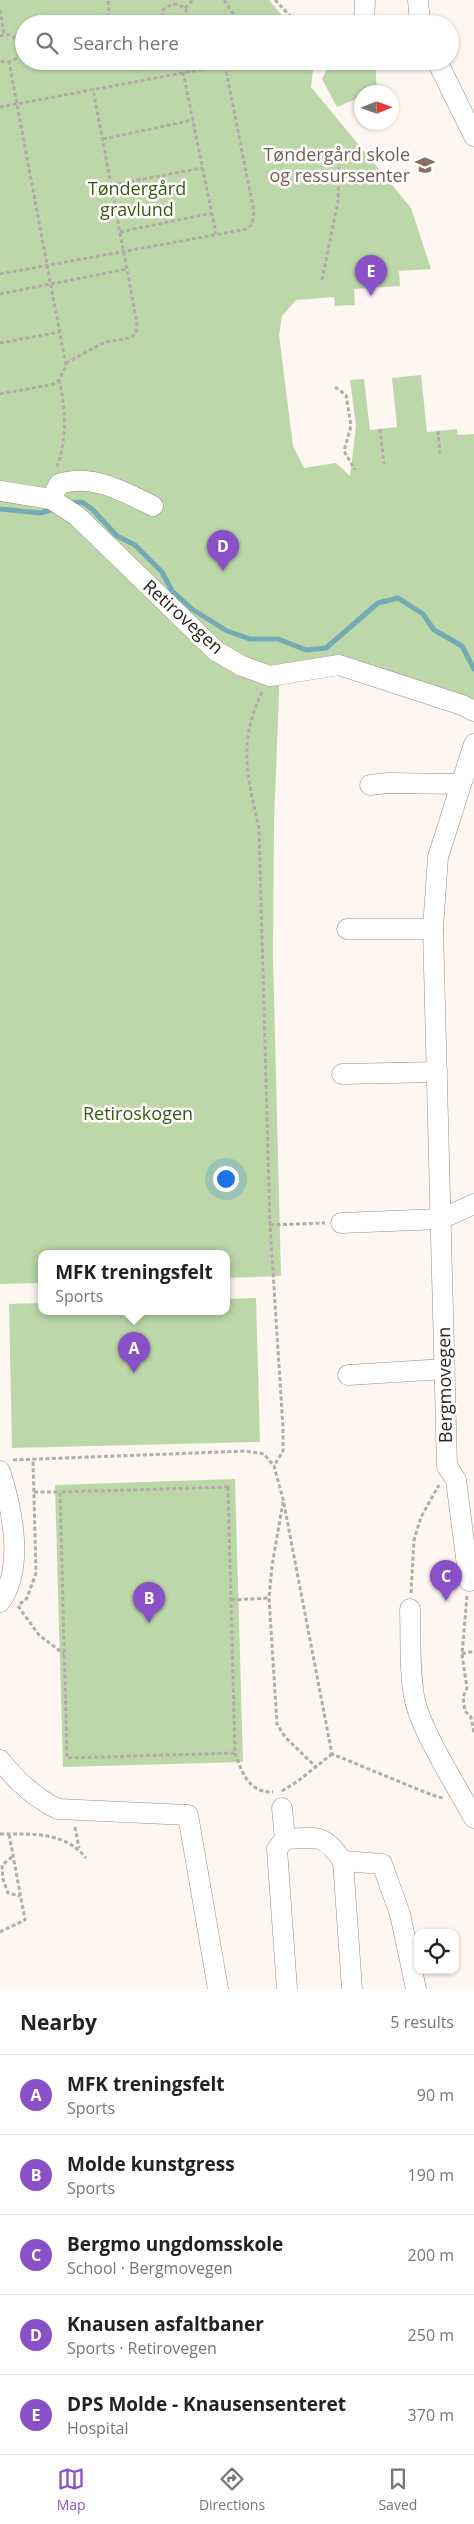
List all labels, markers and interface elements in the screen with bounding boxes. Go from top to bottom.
search box [15,15,459,70]
icon: search [33,29,61,57]
text: Search here [73,30,179,56]
north arrow [354,85,399,130]
place label: Tøndergård skole og ressurssenter [263,142,411,187]
school or university icon: Tøndergård skole og ressurssenter [414,154,436,176]
park label: Tøndergård gravlund [88,176,186,221]
pin: E [355,255,387,296]
pin: D [207,530,239,571]
street label: Retirovegen [138,574,229,659]
park label: Retiroskogen [83,1101,193,1125]
your location [213,1166,239,1192]
popup [38,1250,230,1315]
text: MFK treningsfelt [55,1259,213,1285]
text: Sports [55,1285,103,1307]
street label: Bergmovegen [431,1327,457,1443]
pin: A [118,1332,150,1373]
pin: C [430,1560,462,1601]
pin: B [133,1582,165,1623]
map controls [414,1929,459,1974]
button: locate [414,1929,459,1974]
text: Nearby [20,2008,97,2036]
text: 5 results [390,2011,454,2033]
text: MFK treningsfelt [67,2071,225,2097]
text: A [30,2084,42,2106]
text: 90 m [417,2084,454,2106]
text: Sports [67,2097,115,2119]
text: Molde kunstgress [67,2151,235,2177]
text: B [31,2164,41,2186]
text: 190 m [408,2164,454,2186]
text: Sports [67,2177,115,2199]
text: Bergmo ungdomsskole [67,2231,283,2257]
text: C [31,2244,41,2266]
text: 200 m [408,2244,454,2266]
text: School · Bergmovegen [67,2257,233,2279]
text: Knausen asfaltbaner [67,2311,264,2337]
text: D [30,2324,42,2346]
text: 250 m [408,2324,454,2346]
text: Sports · Retirovegen [67,2337,217,2359]
text: DPS Molde - Knausensenteret [67,2391,346,2417]
text: E [32,2404,40,2426]
text: 370 m [408,2404,454,2426]
text: Hospital [67,2417,129,2439]
tab: Map [57,2465,86,2514]
tab: Directions [199,2465,265,2514]
tab: Saved [378,2465,417,2514]

